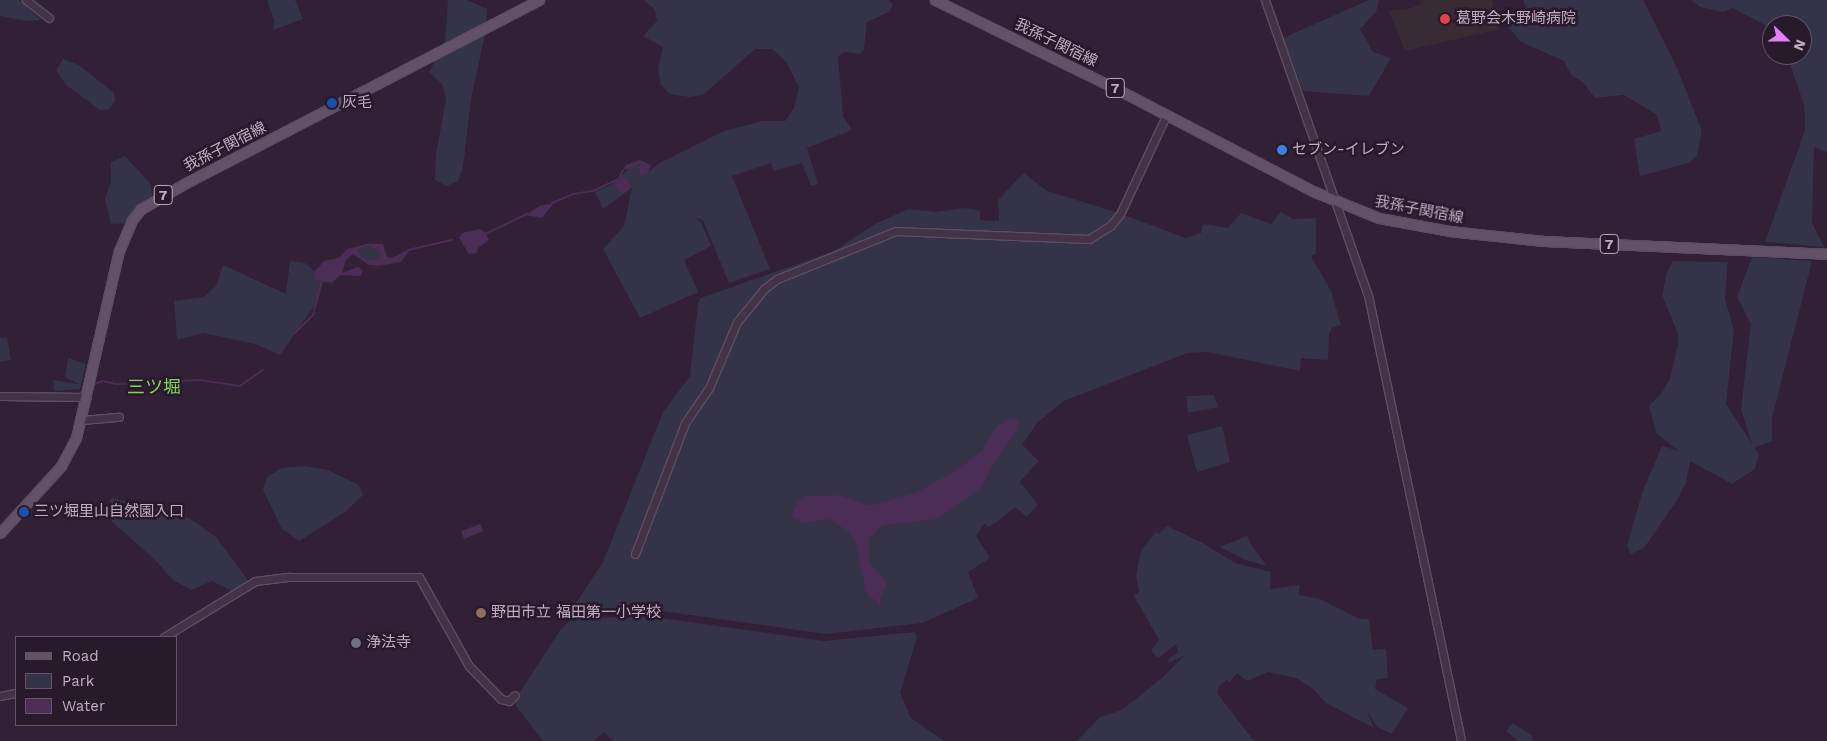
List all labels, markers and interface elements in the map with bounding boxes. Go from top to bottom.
place label: 葛野会木野崎病院 [1456,10,1576,28]
marker: 葛野会木野崎病院 [1438,12,1452,26]
street label: 我孫子関宿線 [1012,15,1100,71]
north arrow [1762,15,1812,65]
text: N [1791,37,1809,53]
road number: 7 [1105,76,1125,100]
place label: 灰毛 [342,94,372,112]
marker: 灰毛 [326,97,338,109]
street label: 我孫子関宿線 [181,119,269,175]
place label: セブン-イレブン [1292,141,1405,159]
marker: セブン-イレブン [1276,144,1288,156]
road number: 7 [153,184,173,206]
street label: 我孫子関宿線 [1373,193,1465,227]
road number: 7 [1599,232,1619,255]
district label: 三ツ堀 [127,376,181,398]
place label: 三ツ堀里山自然園入口 [34,503,184,521]
marker: 三ツ堀里山自然園入口 [18,506,30,518]
place label: 野田市立 福田第一小学校 [491,604,661,622]
marker: 野田市立 福田第一小学校 [475,607,487,619]
place label: 浄法寺 [366,634,411,652]
legend [15,636,178,726]
marker: 浄法寺 [350,637,362,649]
text: Road [62,647,99,665]
text: Park [62,672,94,690]
text: Water [62,697,105,715]

